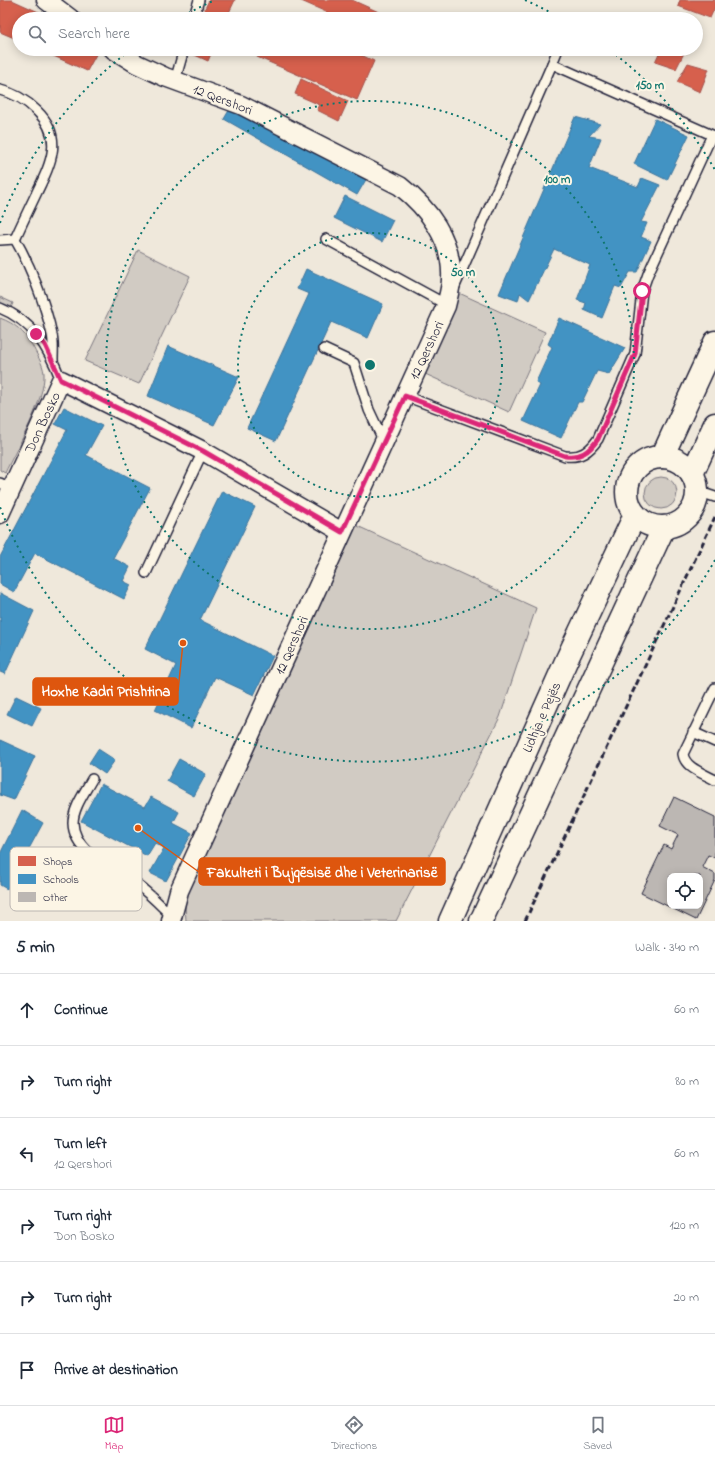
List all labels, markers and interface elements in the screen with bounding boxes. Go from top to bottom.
search box [12,12,703,56]
icon: search [26,23,48,45]
text: Search here [58,23,130,45]
text: 150 m [636,77,665,95]
street label: 12 Qershori [190,79,255,121]
text: 100 m [544,171,571,189]
text: 50 m [451,264,476,282]
route start [633,282,651,300]
street label: 12 Qershori [405,318,450,383]
route end [27,325,45,343]
centre of rings [363,358,377,372]
street label: Don Bosko [20,389,67,458]
street label: 12 Qershori [270,613,315,678]
callout: Hoxhe Kadri Prishtina [33,678,178,705]
street label: Lidhja e Pejës [517,679,567,756]
text: Hoxhe Kadri Prishtina [42,681,170,703]
legend [10,847,142,911]
text: Shops [43,854,73,870]
callout: Fakulteti i Bujqësisë dhe i Veterinarisë [199,858,445,885]
text: Fakulteti i Bujqësisë dhe i Veterinarisë [206,862,439,884]
text: Schools [43,872,79,888]
map controls [667,873,703,909]
button: locate [667,873,703,909]
text: Other [43,890,68,906]
text: 5 min [16,935,55,960]
text: Walk · 340 m [635,938,699,957]
icon: ahead [16,999,38,1021]
text: Continue [54,999,108,1021]
text: 60 m [674,1000,699,1019]
icon: right [16,1071,38,1093]
text: Turn right [54,1071,112,1093]
text: 80 m [675,1072,699,1091]
text: Turn left [54,1133,107,1155]
icon: left [16,1143,38,1165]
text: 60 m [674,1144,699,1163]
text: 12 Qershori [54,1155,112,1174]
text: Turn right [54,1205,112,1227]
icon: right [16,1215,38,1237]
text: 120 m [669,1216,699,1235]
text: Don Bosko [54,1227,115,1246]
icon: right [16,1287,38,1309]
text: Turn right [54,1287,112,1309]
text: 20 m [674,1288,699,1307]
icon: arrive [16,1359,38,1381]
text: Arrive at destination [54,1359,178,1381]
tab: Map [103,1414,125,1454]
tab: Directions [331,1414,377,1454]
tab: Saved [583,1414,612,1454]

